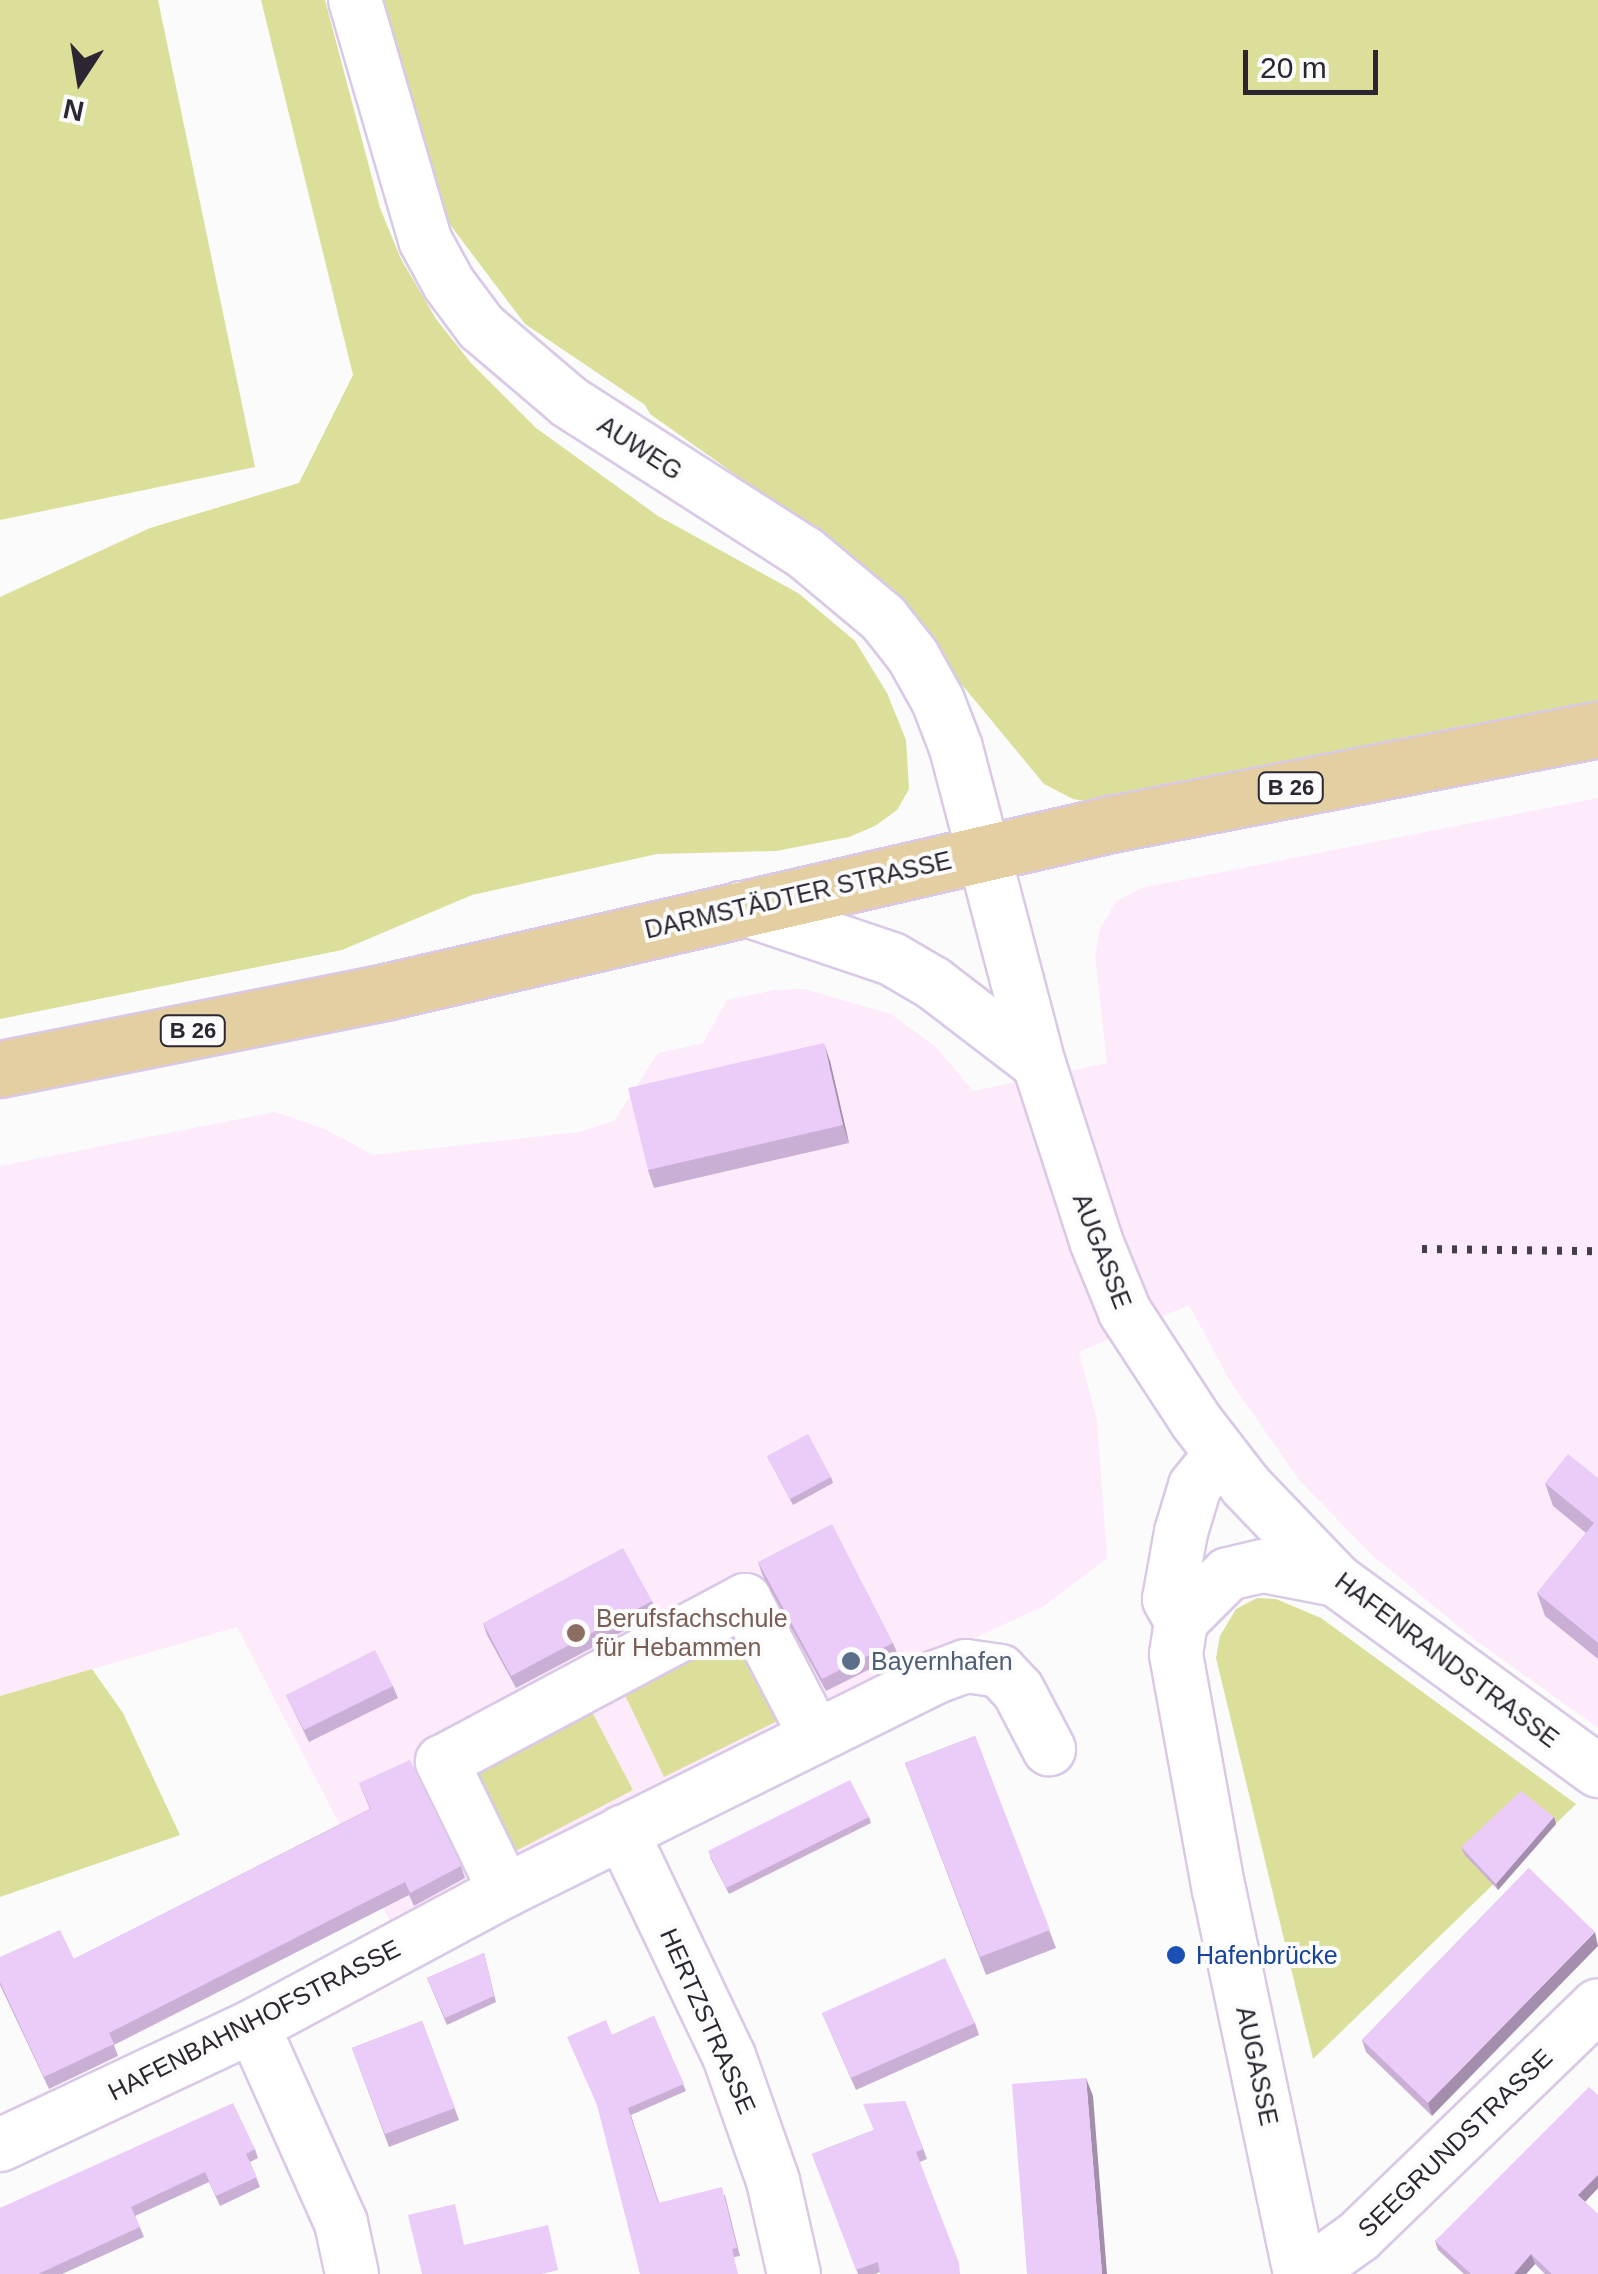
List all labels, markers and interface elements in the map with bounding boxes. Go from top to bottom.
north arrow [30,30,130,130]
scale bar [1248,30,1383,92]
text: 20 m [1260,51,1327,84]
text: N [61,93,87,127]
street label: AUWEG [592,410,688,486]
road number: B 26 [1256,771,1326,805]
street label: DARMSTÄDTER STRASSE [642,845,954,945]
road number: B 26 [158,1014,228,1048]
street label: AUGASSE [1066,1189,1138,1313]
street label: HAFENRANDSTRASSE [1329,1566,1565,1754]
place label: Berufsfachschule für Hebammen [596,1604,788,1663]
marker: Berufsfachschule für Hebammen [565,1622,587,1644]
place label: Bayernhafen [871,1646,1013,1676]
marker: Bayernhafen [840,1650,862,1672]
street label: HERTZSTRASSE [654,1924,762,2118]
street label: HAFENBAHNHOFSTRASSE [103,1933,405,2107]
place label: Hafenbrücke [1196,1940,1338,1970]
marker: Hafenbrücke [1165,1944,1187,1966]
street label: AUGASSE [1230,2004,1284,2128]
street label: SEEGRUNDSTRASSE [1352,2042,1558,2244]

